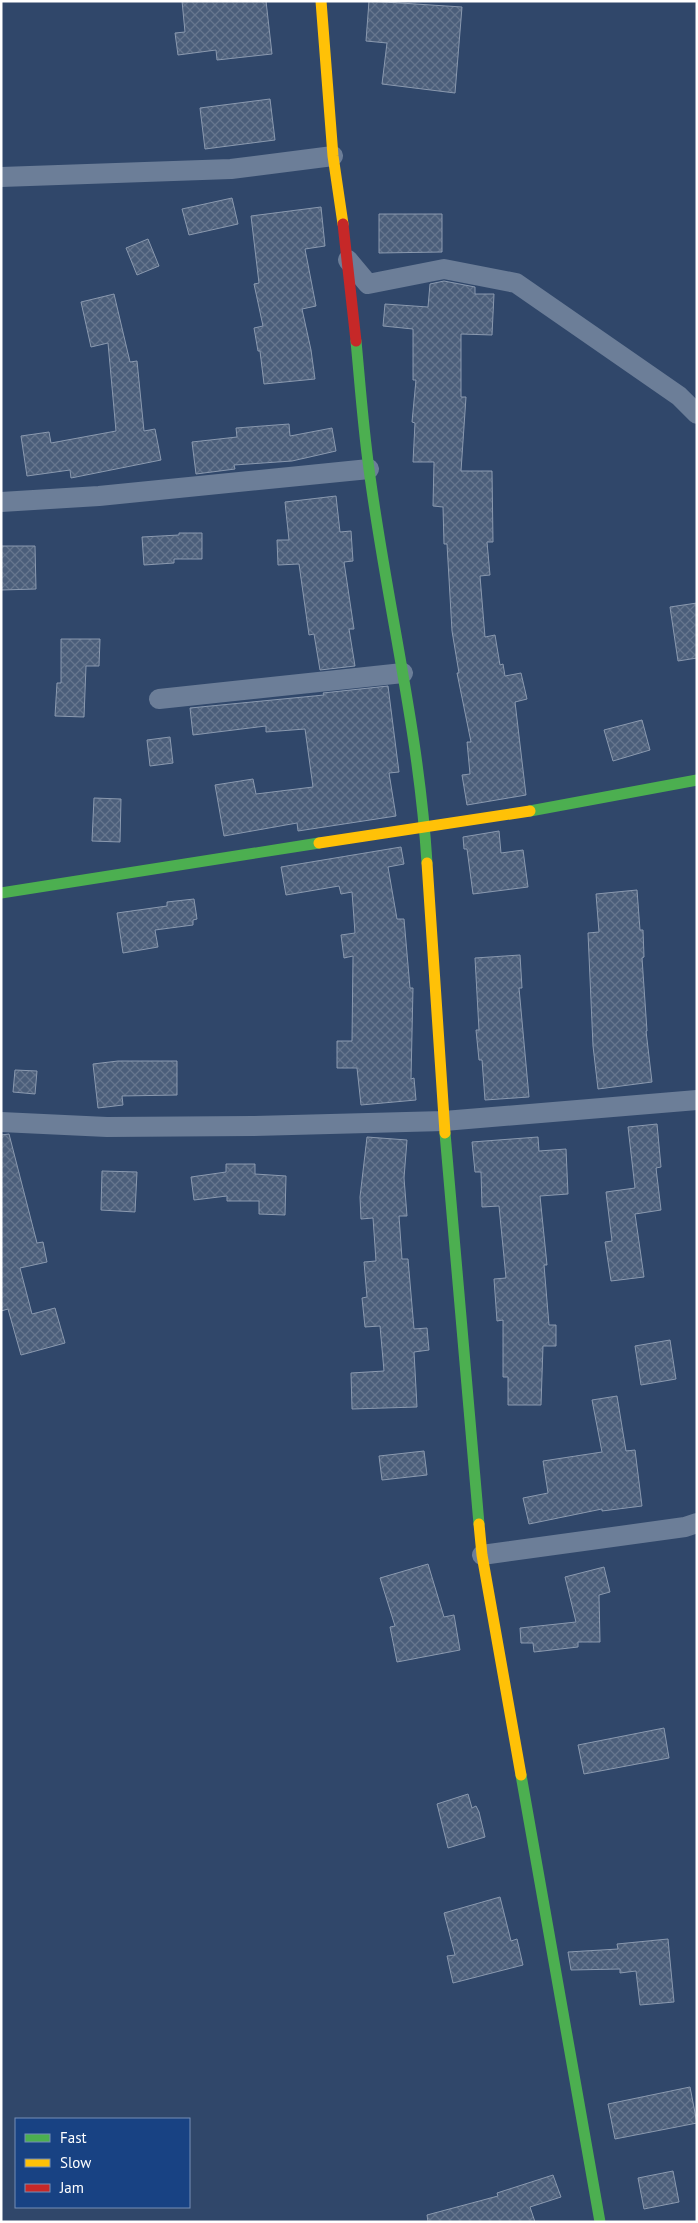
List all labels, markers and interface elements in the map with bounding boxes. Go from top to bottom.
legend [15,2118,190,2208]
text: Fast [60,2128,87,2147]
text: Slow [60,2153,91,2172]
text: Jam [59,2178,84,2197]

